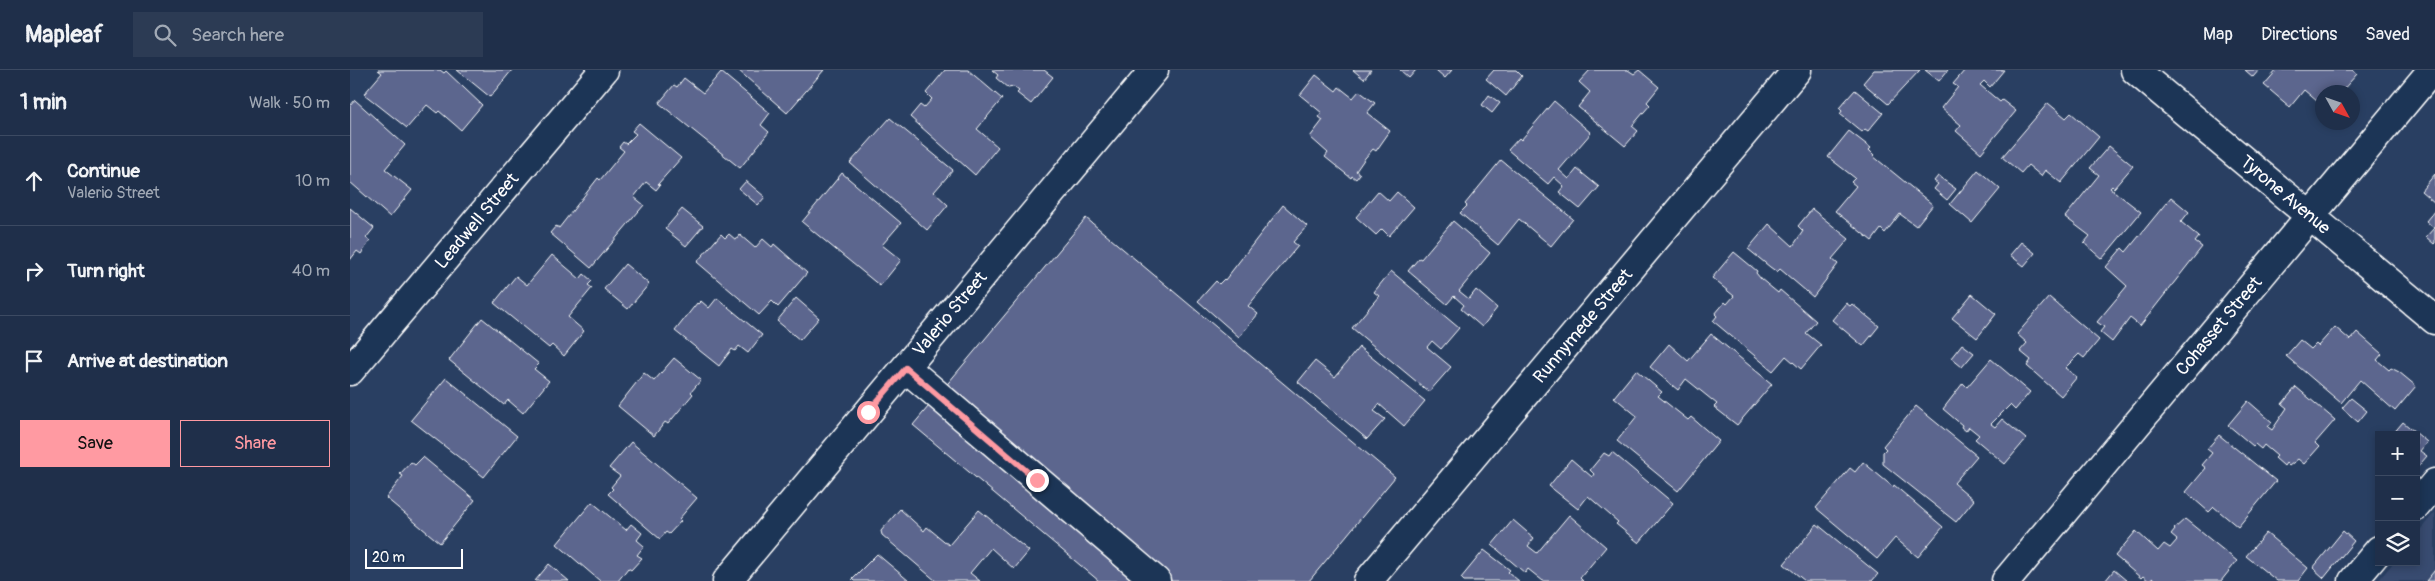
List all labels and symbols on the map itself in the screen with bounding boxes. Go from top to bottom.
north arrow [2315,85,2360,130]
street label: Tyrone Avenue [2235,151,2335,240]
street label: Leadwell Street [430,168,524,274]
street label: Runnymede Street [1528,263,1638,388]
street label: Valerio Street [908,266,993,361]
street label: Cohasset Street [2171,271,2268,380]
route start [857,401,880,424]
route end [1026,469,1049,492]
scale bar [365,546,462,569]

